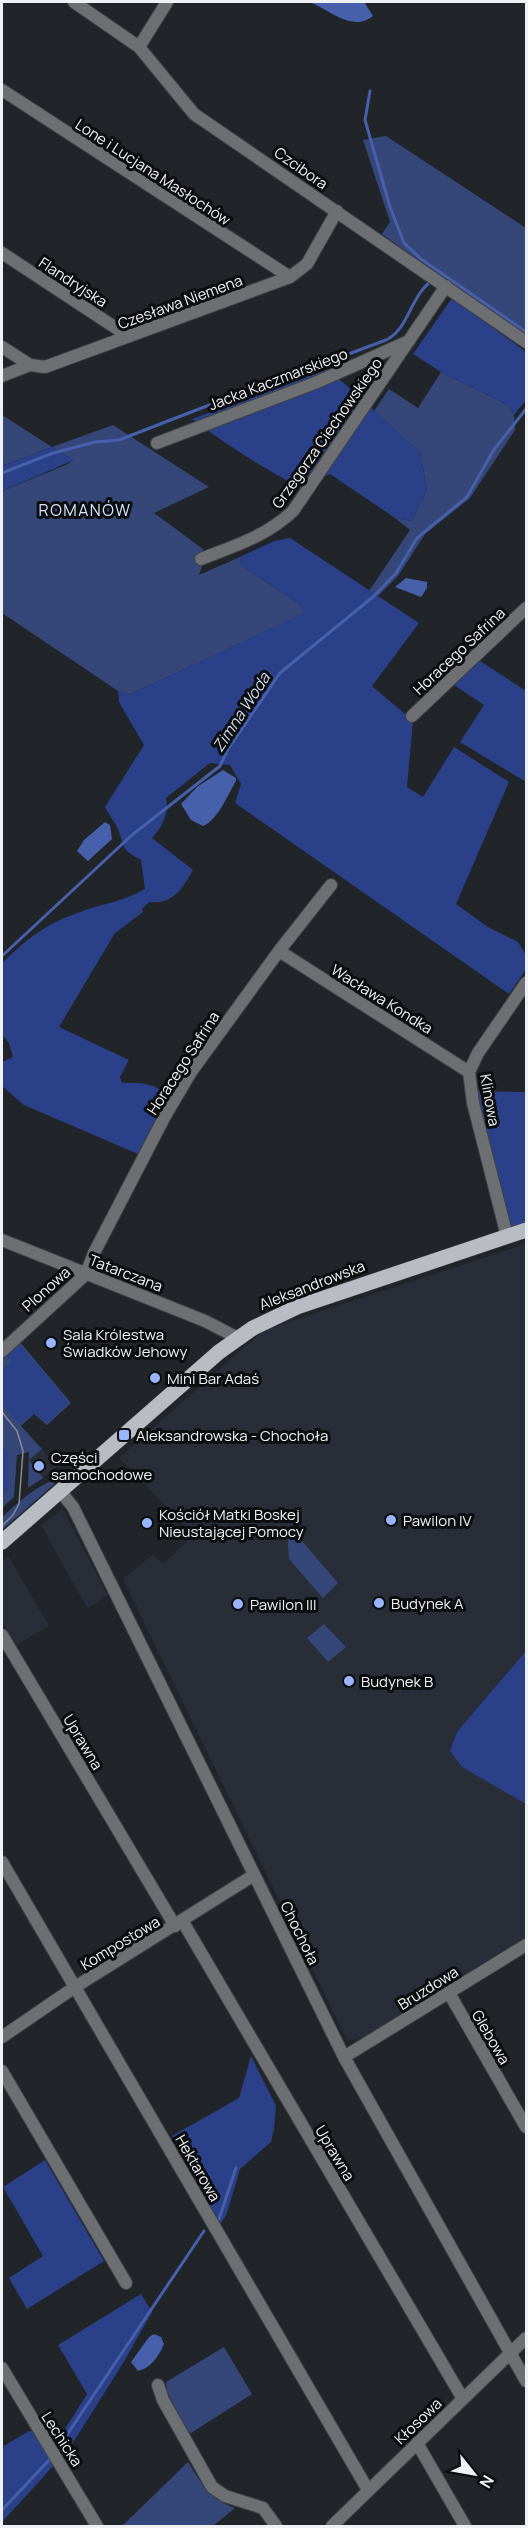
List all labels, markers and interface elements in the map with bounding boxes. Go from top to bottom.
street label: Lone i Lucjana Masłochów [71,114,235,230]
street label: Czcibora [270,142,332,194]
street label: Flandryjska [35,252,111,312]
street label: Czesława Niemena [115,270,245,334]
street label: Jacka Kaczmarskiego [205,343,351,415]
street label: Grzegorza Ciechowskiego [267,353,387,513]
district label: ROMANÓW [39,499,131,521]
street label: Horacego Safrina [408,603,510,699]
water label: Zimna Woda [207,667,275,756]
street label: Wacława Kondka [327,959,437,1039]
street label: Horacego Safrina [142,1007,224,1119]
street label: Klinowa [475,1072,505,1128]
street label: Tatarczana [86,1249,166,1297]
street label: Aleksandrowska [256,1255,368,1315]
street label: Plonowa [17,1262,75,1316]
place label: Sala Królestwa Świadków Jehowy [63,1324,187,1362]
marker: Sala Królestwa Świadków Jehowy [44,1336,58,1350]
place label: Mini Bar Adaś [167,1368,259,1389]
marker: Mini Bar Adaś [148,1371,162,1385]
place label: Aleksandrowska - Chochoła [136,1425,328,1446]
marker: Aleksandrowska - Chochoła [117,1428,131,1442]
place label: Części samochodowe [51,1447,153,1485]
marker: Części samochodowe [32,1459,46,1473]
place label: Kościół Matki Boskej Nieustającej Pomocy [159,1504,304,1542]
place label: Pawilon IV [403,1510,472,1531]
marker: Pawilon IV [384,1513,398,1527]
marker: Kościół Matki Boskej Nieustającej Pomocy [140,1516,154,1530]
place label: Budynek A [391,1593,464,1614]
place label: Pawilon III [250,1594,317,1615]
marker: Budynek A [372,1596,386,1610]
marker: Pawilon III [231,1597,245,1611]
place label: Budynek B [361,1671,433,1692]
marker: Budynek B [342,1674,356,1688]
street label: Uprawna [58,1710,108,1774]
street label: Chochoła [276,1898,324,1968]
street label: Kompostowa [76,1911,164,1975]
street label: Bruzdowa [394,1961,462,2015]
street label: Glebowa [467,2006,515,2068]
street label: Uprawna [310,2121,360,2185]
street label: Hektarowa [170,2131,226,2205]
street label: Kłosowa [390,2393,446,2449]
street label: Lechicka [37,2408,87,2470]
north arrow [444,2444,504,2504]
text: N [474,2471,499,2492]

